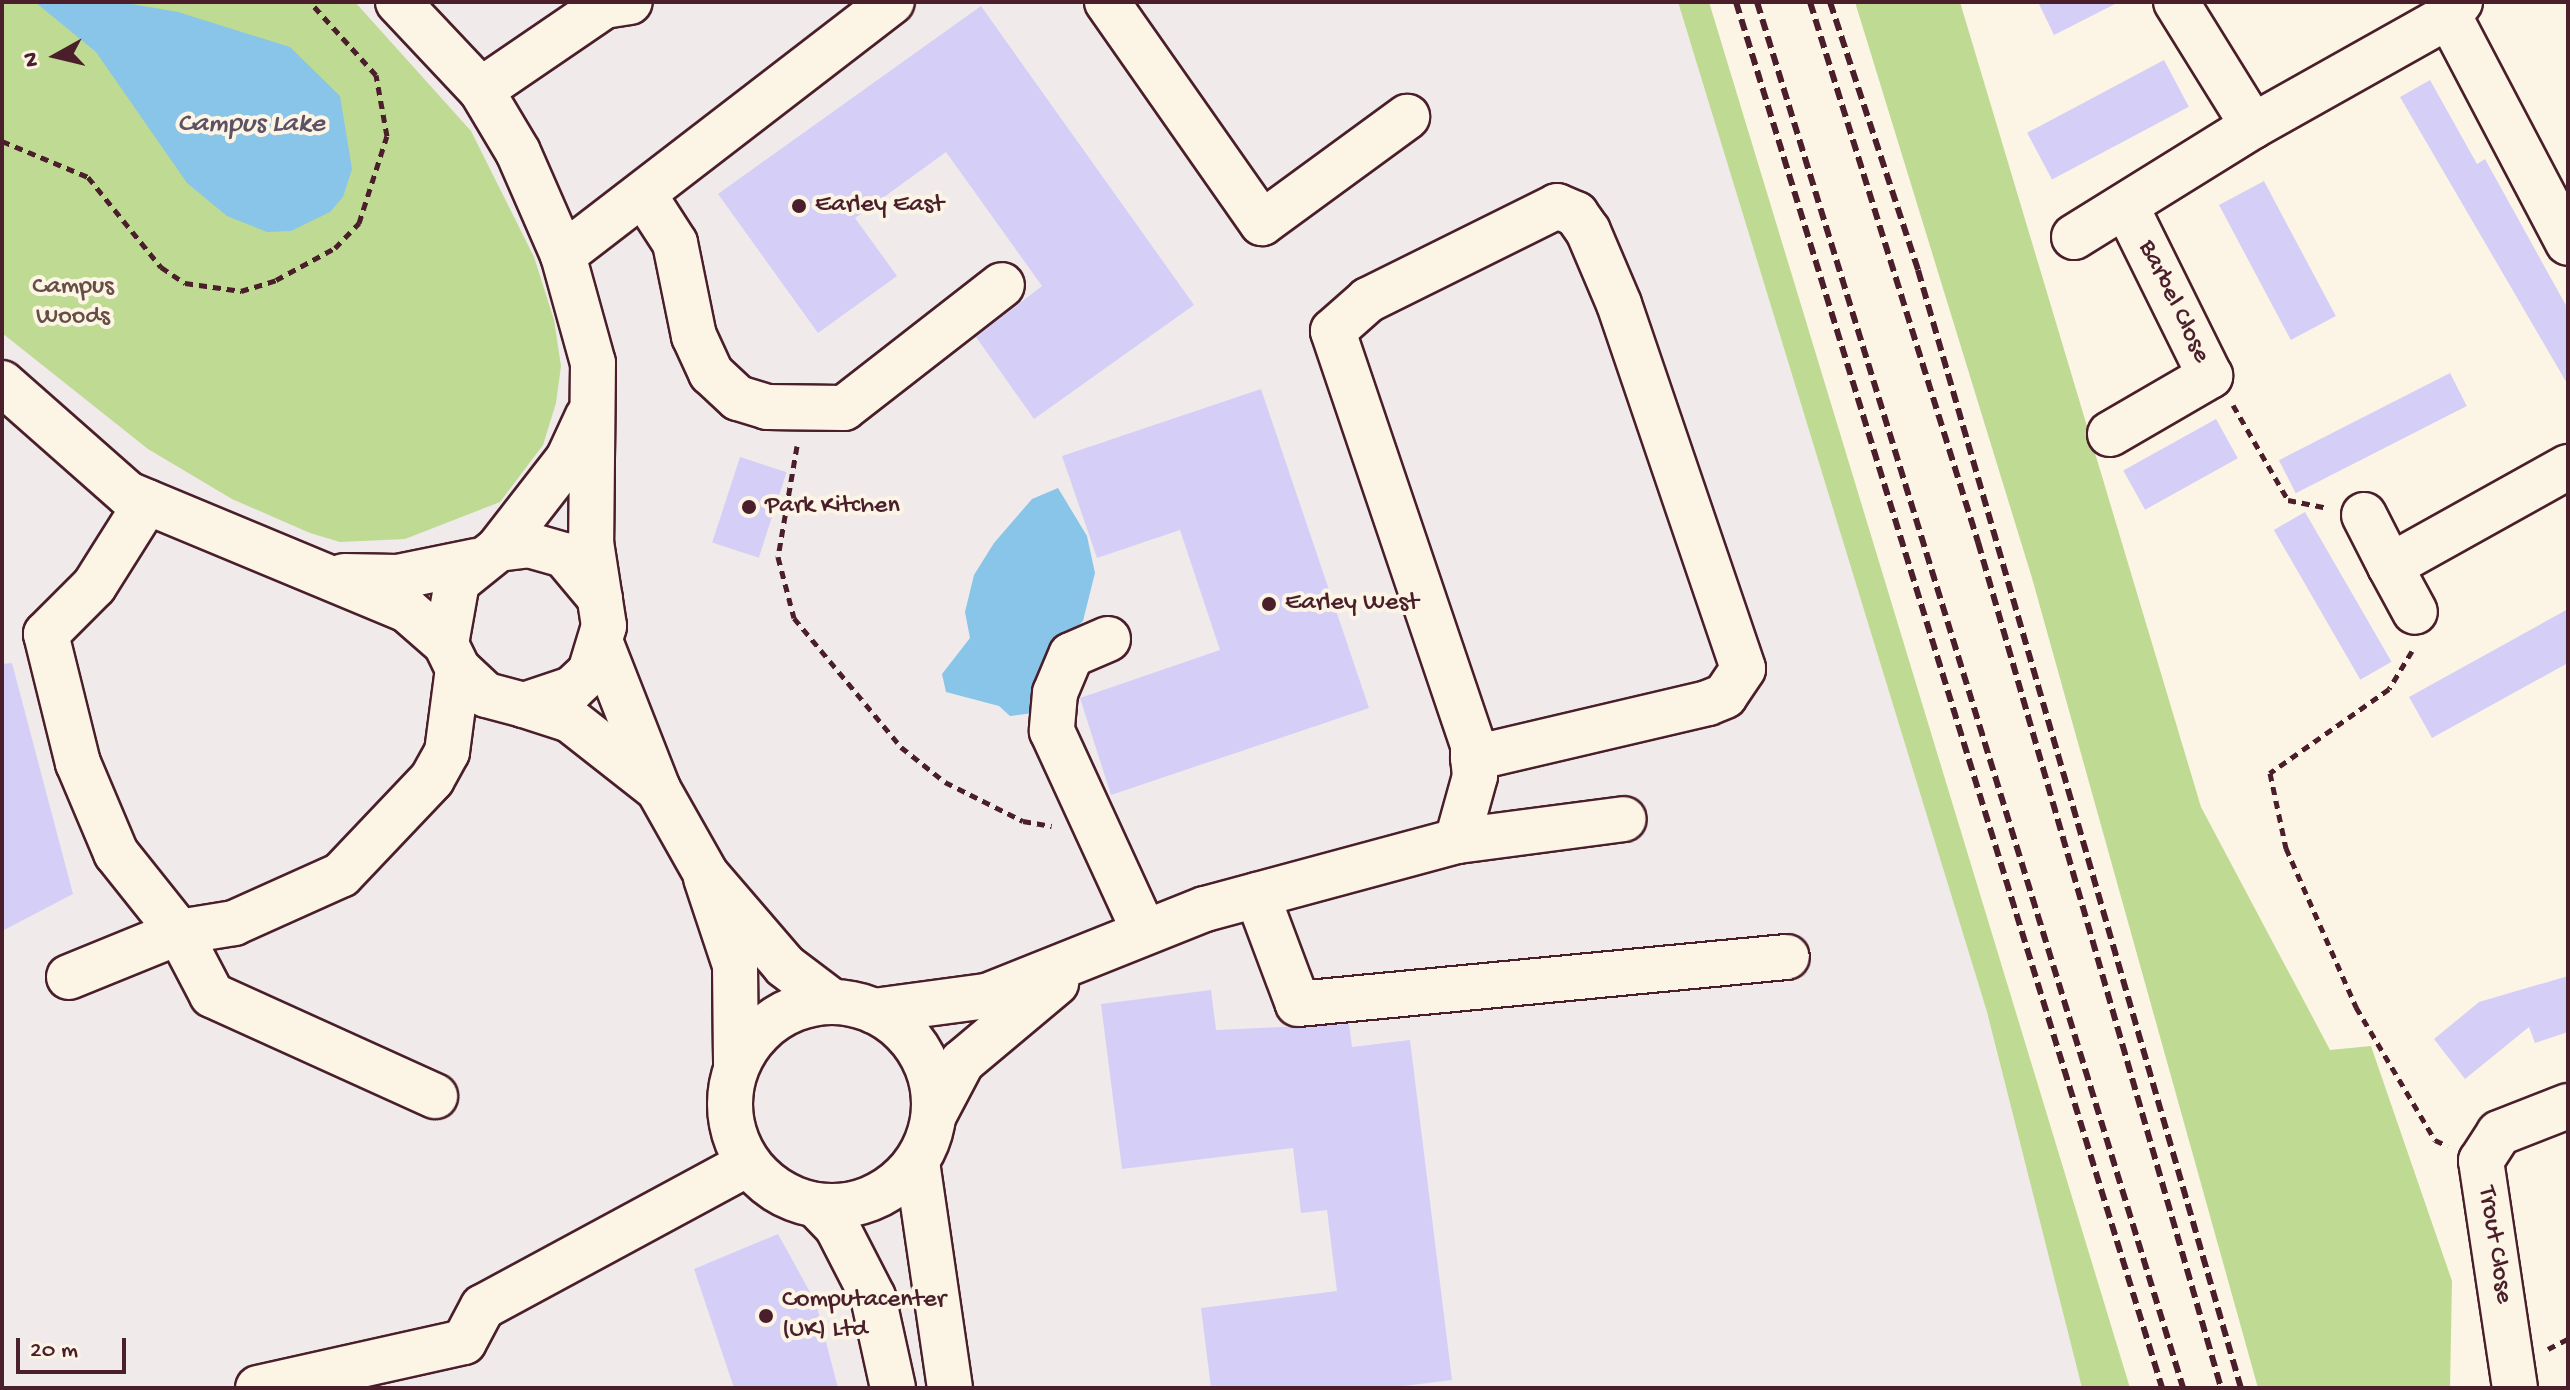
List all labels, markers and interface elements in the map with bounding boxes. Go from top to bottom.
north arrow [16,16,96,96]
text: N [18,50,46,68]
water label: Campus Lake [177,108,325,142]
place label: Earley East [815,190,944,222]
marker: Earley East [790,197,808,215]
street label: Barbel Close [2130,236,2216,368]
park label: Campus Woods [32,272,114,334]
place label: Park Kitchen [765,491,900,523]
marker: Park Kitchen [740,498,758,516]
place label: Earley West [1285,588,1419,620]
marker: Earley West [1260,595,1278,613]
street label: Trout Close [2469,1184,2519,1306]
place label: Computacenter (UK) Ltd [782,1285,946,1346]
marker: Computacenter (UK) Ltd [757,1307,775,1325]
scale bar [20,1322,130,1372]
text: 20 m [30,1337,78,1366]

